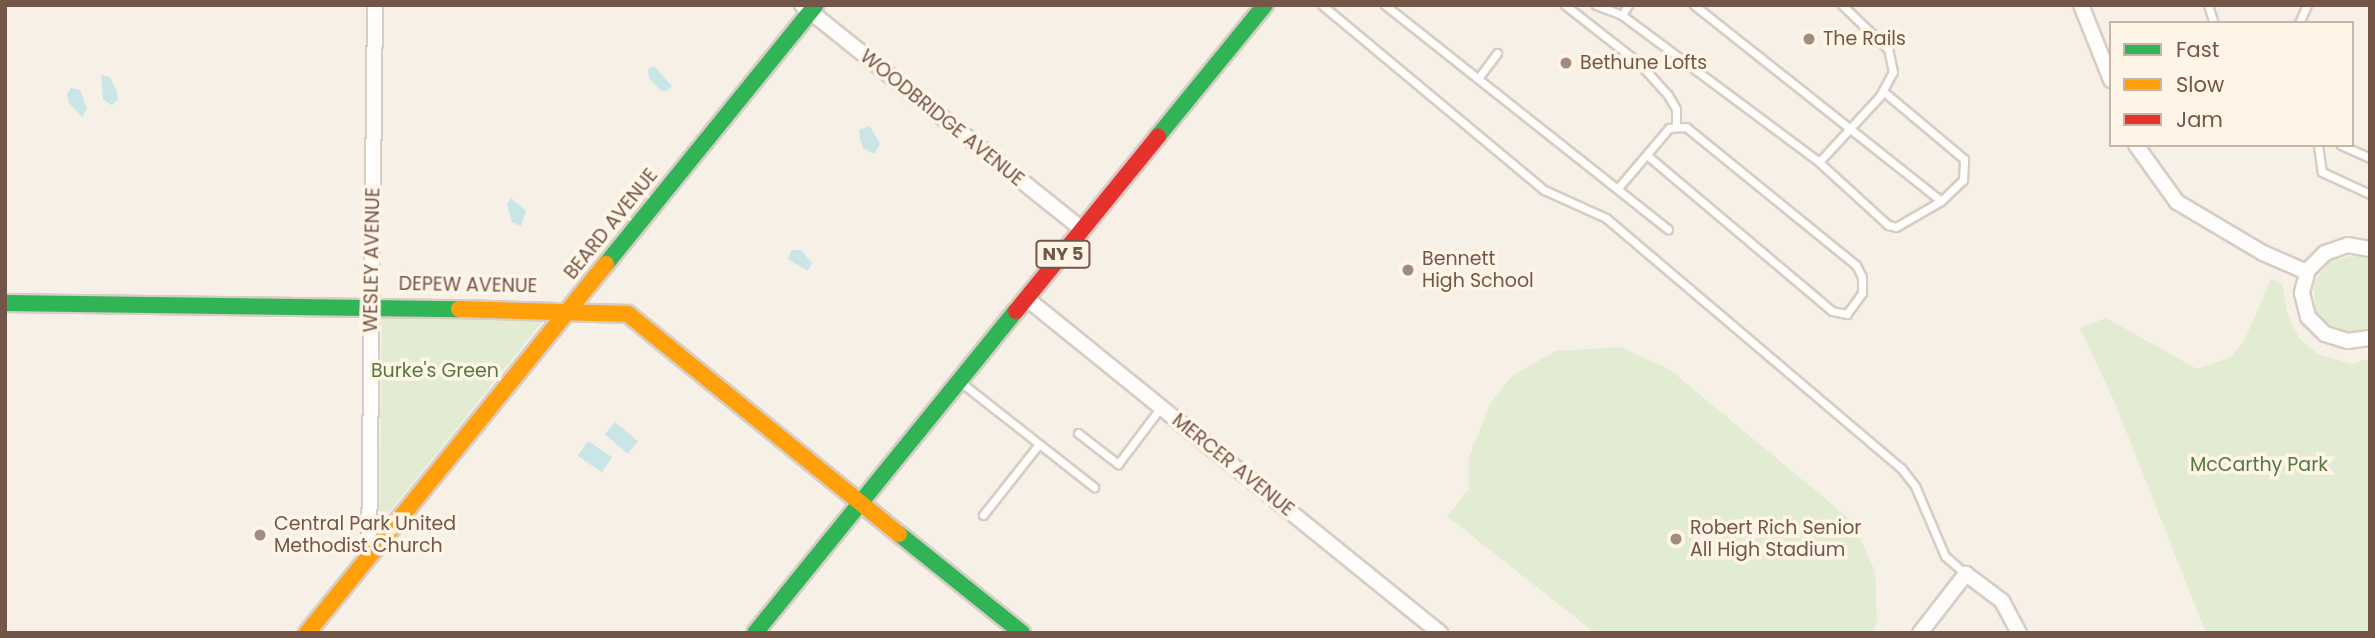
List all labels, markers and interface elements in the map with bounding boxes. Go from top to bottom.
legend [2109,21,2354,147]
place label: The Rails [1823,28,1906,50]
marker: The Rails [1801,31,1817,47]
text: Fast [2176,35,2219,64]
street label: WOODBRIDGE AVENUE [856,45,1028,191]
place label: Bethune Lofts [1580,52,1707,74]
marker: Bethune Lofts [1558,55,1574,71]
text: Slow [2176,70,2224,99]
text: Jam [2176,105,2223,134]
street label: BEARD AVENUE [559,164,663,284]
street label: WESLEY AVENUE [359,187,385,333]
road number: NY 5 [1035,240,1091,268]
place label: Bennett High School [1422,248,1534,292]
marker: Bennett High School [1400,262,1416,278]
street label: DEPEW AVENUE [398,272,538,298]
park label: Burke's Green [371,360,499,382]
street label: MERCER AVENUE [1168,409,1298,521]
park label: McCarthy Park [2190,454,2328,476]
place label: Central Park United Methodist Church [274,513,456,557]
place label: Robert Rich Senior All High Stadium [1690,517,1861,561]
marker: Central Park United Methodist Church [252,527,268,543]
marker: Robert Rich Senior All High Stadium [1668,531,1684,547]

